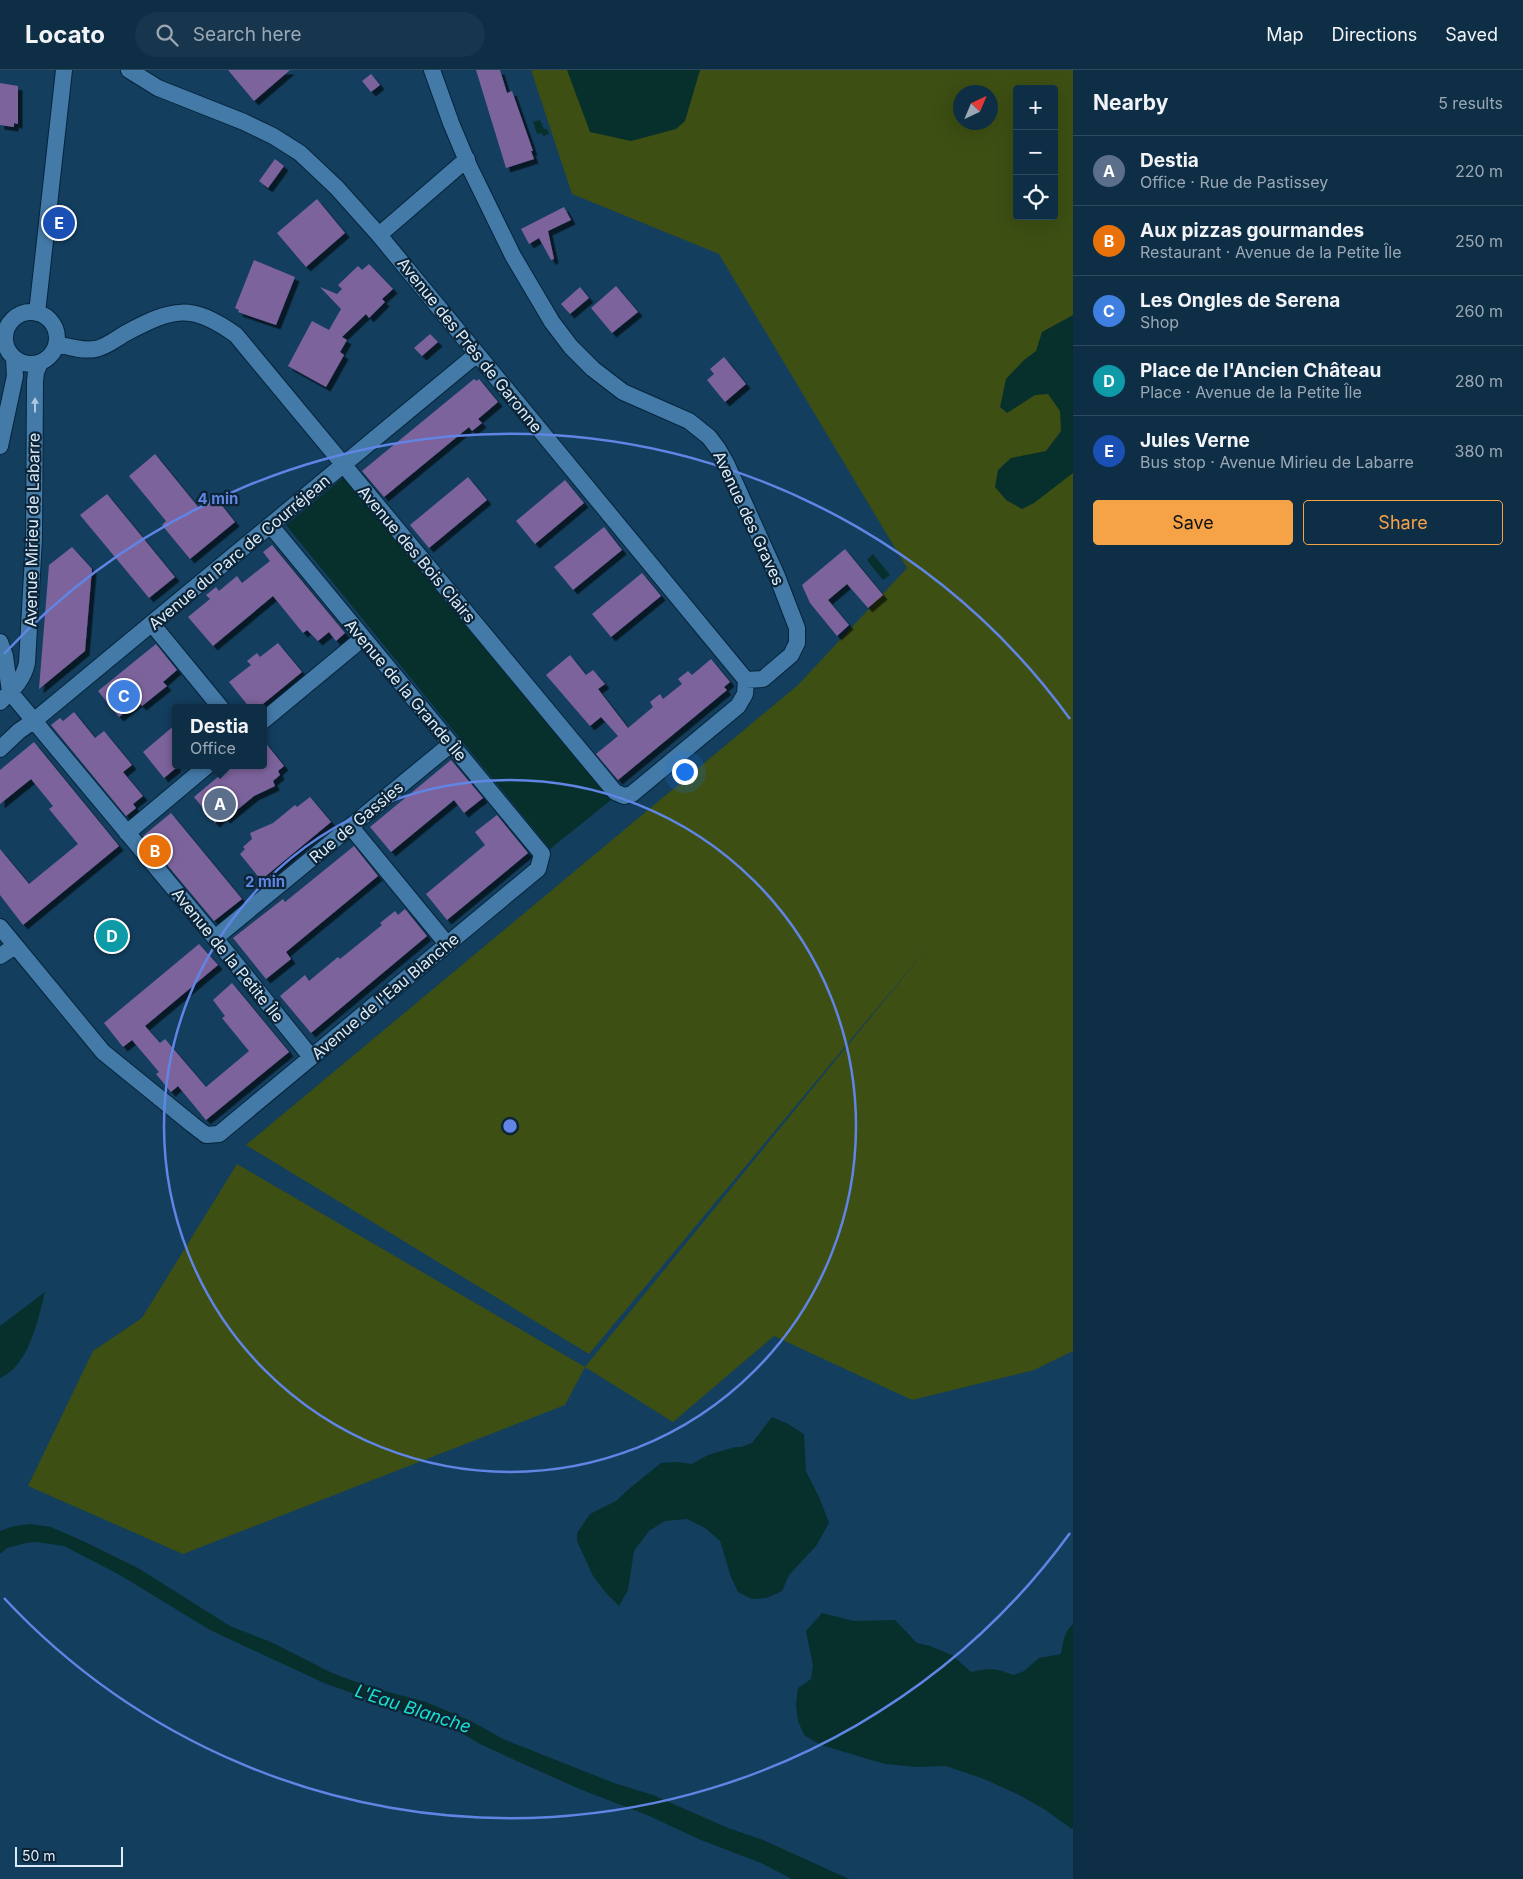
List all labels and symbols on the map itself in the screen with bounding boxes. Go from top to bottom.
north arrow [953,85,998,130]
pin: E [43,204,75,242]
street label: Avenue des Près de Garonne [393,254,547,436]
one-way arrow [31,397,39,413]
street label: Avenue Mirieu de Labarre [20,433,44,627]
street label: Avenue des Graves [709,448,789,588]
street label: Avenue du Parc de Courréjean [144,470,334,634]
street label: Avenue des Bois Clairs [354,481,480,627]
text: 4 min [198,489,238,508]
street label: Avenue de la Grande Île [341,615,471,765]
pin: C [108,677,140,715]
your location [672,759,698,785]
street label: Rue de Gassies [305,777,407,867]
pin: A [204,785,236,823]
pin: B [139,832,171,870]
text: 2 min [245,872,285,891]
street label: Avenue de la Petite Île [168,884,288,1026]
pin: D [96,917,128,955]
street label: Avenue de l'Eau Blanche [307,928,463,1064]
centre of rings [501,1117,519,1135]
water label: L'Eau Blanche [353,1680,474,1737]
scale bar [15,1844,122,1867]

